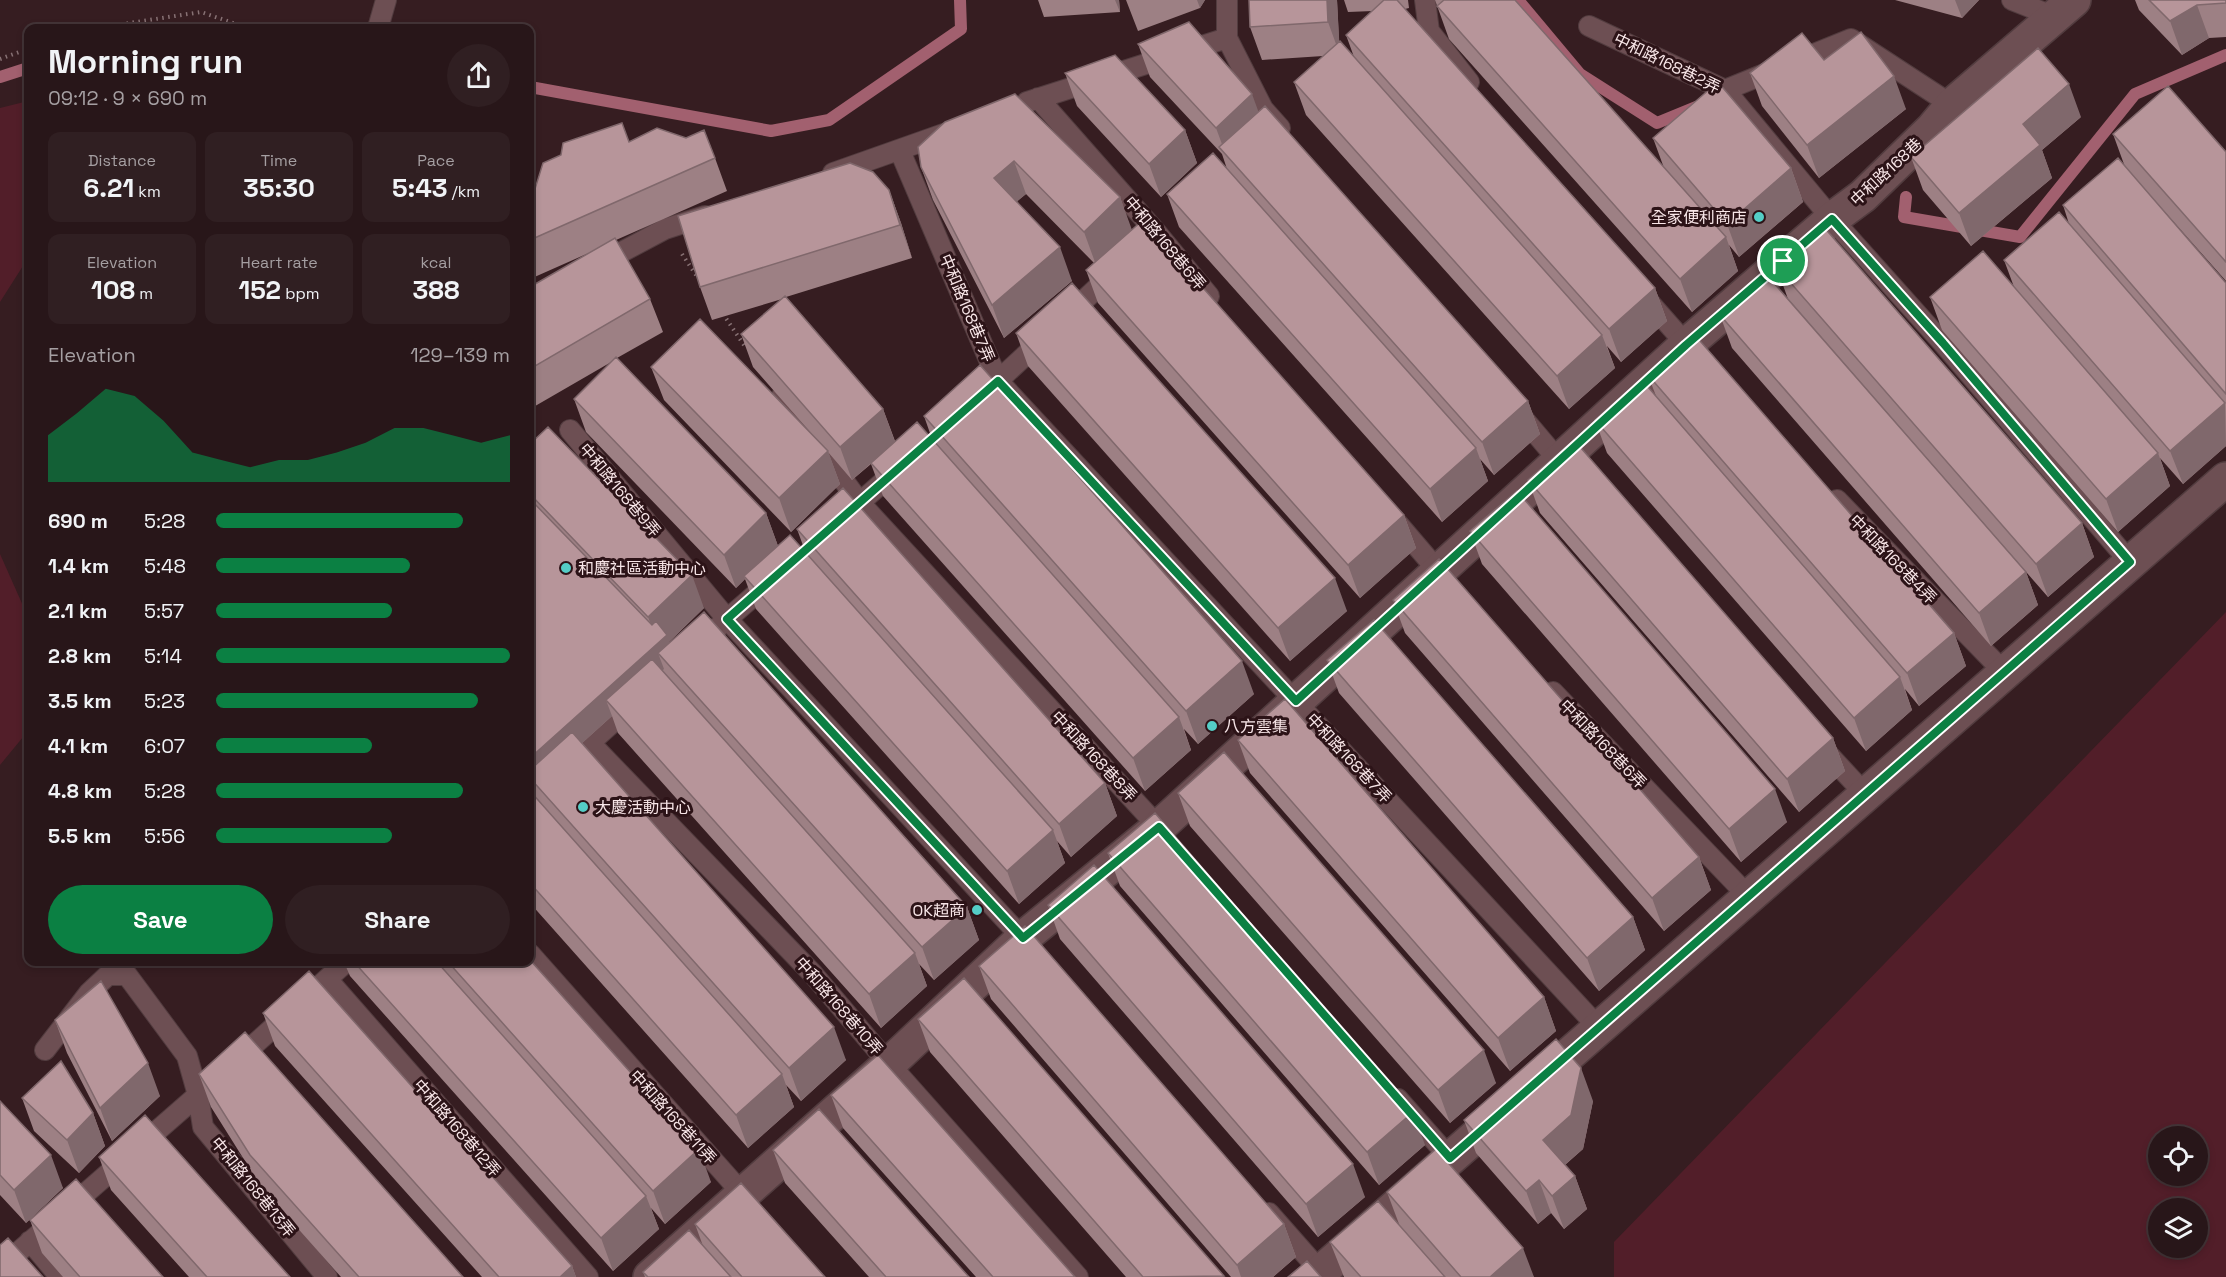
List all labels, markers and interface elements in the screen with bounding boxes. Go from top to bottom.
street label: 中和路168巷2弄 [1610,28,1724,98]
text: Morning run [48,41,243,83]
button: share [447,44,510,107]
text: 09:12 · 9 × 690 m [48,85,207,111]
street label: 中和路168巷 [1846,133,1926,211]
text: Distance [88,150,156,171]
text: Time [261,150,297,171]
text: Pace [417,150,455,171]
text: 6.21 [83,171,134,205]
text: 35:30 [243,171,315,205]
text: 5:43 [392,171,448,205]
text: km [134,181,161,202]
text: /km [448,181,480,202]
street label: 中和路168巷6弄 [1120,192,1210,294]
place label: 全家便利商店 [1651,207,1747,228]
marker: 全家便利商店 [1752,210,1766,224]
pin [1757,235,1808,286]
icon: arrive [1766,244,1799,277]
street label: 中和路168巷7弄 [935,251,999,365]
text: Elevation [87,252,157,273]
text: Heart rate [240,252,318,273]
text: kcal [421,252,451,273]
text: 108 [91,273,135,307]
text: 152 [238,273,281,307]
text: 388 [412,273,460,307]
text: m [135,283,153,304]
text: bpm [281,283,320,304]
text: Elevation [48,342,136,368]
text: 129–139 m [410,342,510,368]
street label: 中和路168巷9弄 [575,439,665,541]
text: 690 m [48,508,108,534]
text: 5:28 [144,508,186,534]
street label: 中和路168巷4弄 [1845,510,1941,608]
text: 1.4 km [48,553,109,579]
text: 5:48 [144,553,186,579]
place label: 和慶社區活動中心 [578,558,706,579]
marker: 和慶社區活動中心 [559,561,573,575]
text: 2.1 km [48,598,107,624]
text: 5:57 [144,598,184,624]
text: 2.8 km [48,643,111,669]
text: 5:14 [144,643,182,669]
text: 3.5 km [48,688,112,714]
text: 5:23 [144,688,185,714]
street label: 中和路168巷6弄 [1555,695,1651,793]
street label: 中和路168巷8弄 [1047,706,1141,806]
street label: 中和路168巷7弄 [1302,709,1396,807]
place label: 八方雲集 [1224,716,1288,737]
marker: 八方雲集 [1205,719,1219,733]
text: 4.1 km [48,733,108,759]
text: 6:07 [144,733,185,759]
text: 4.8 km [48,778,112,804]
text: 5:28 [144,778,186,804]
place label: 大慶活動中心 [595,797,691,818]
marker: 大慶活動中心 [576,800,590,814]
text: 5.5 km [48,823,111,849]
text: 5:56 [144,823,185,849]
button: Save [48,885,273,954]
button: Share [285,885,510,954]
place label: OK超商 [913,900,965,921]
marker: OK超商 [970,903,984,917]
street label: 中和路168巷10弄 [791,953,887,1059]
street label: 中和路168巷11弄 [625,1065,721,1169]
street label: 中和路168巷12弄 [409,1075,505,1181]
map controls [2148,1126,2208,1258]
button: locate [2148,1126,2208,1186]
street label: 中和路168巷13弄 [206,1133,300,1241]
button: layers [2148,1198,2208,1258]

